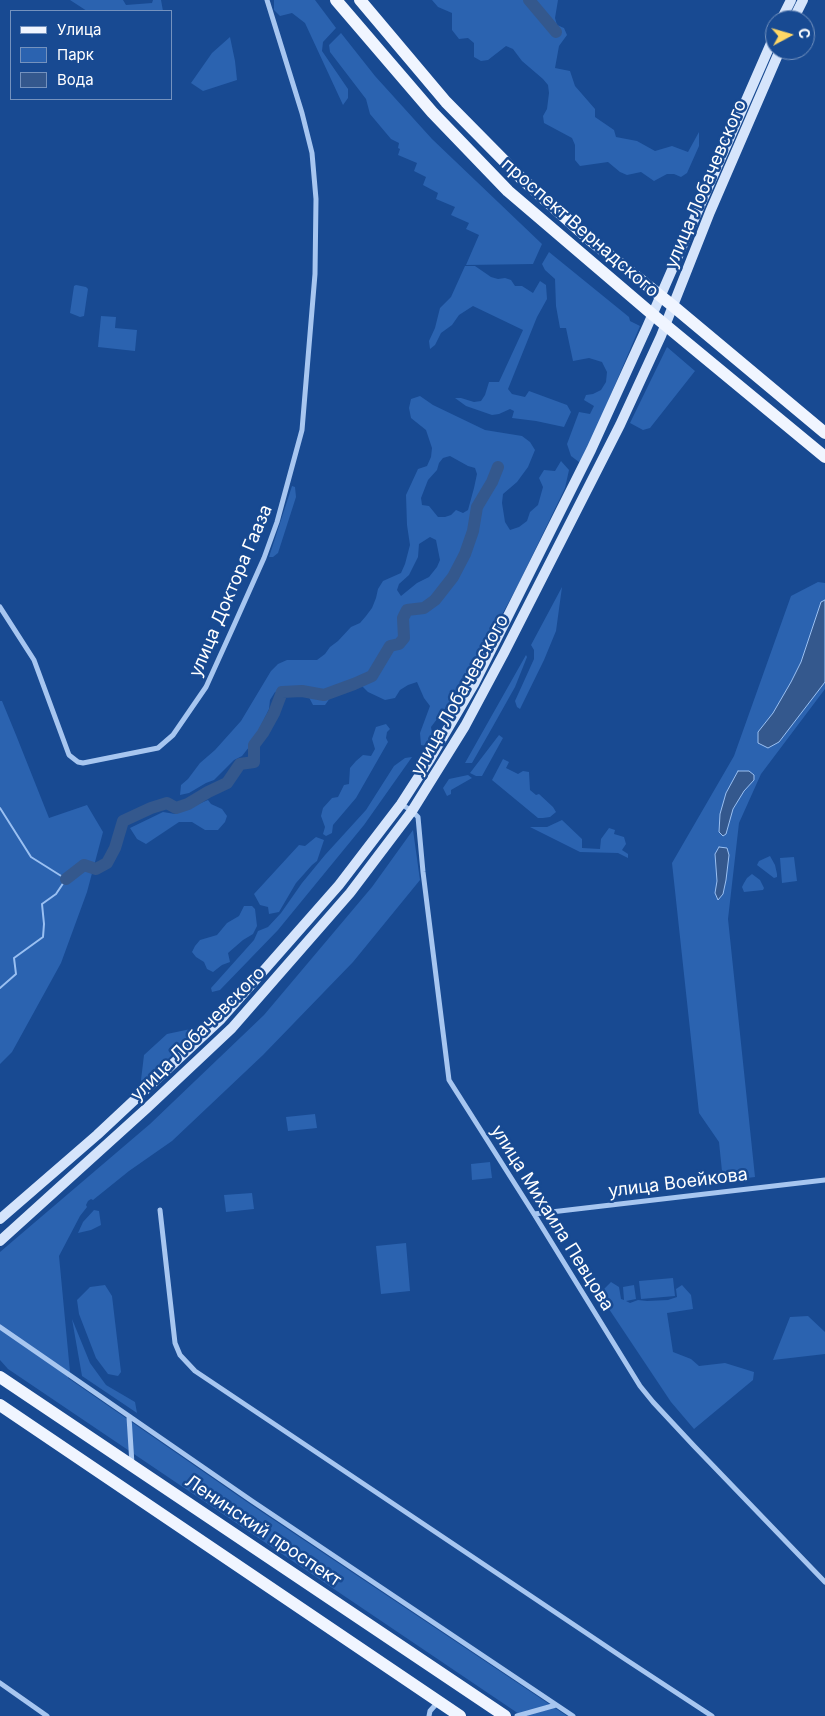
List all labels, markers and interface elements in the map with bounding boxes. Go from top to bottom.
legend [10,10,172,100]
north arrow [765,10,815,60]
text: Улица [57,20,101,39]
text: С [795,27,813,40]
text: Парк [57,45,94,64]
text: Вода [57,70,94,89]
street label: улица Лобачевского [661,96,751,272]
street label: проспект Вернадского [497,154,663,302]
street label: улица Доктора Гааза [185,502,277,680]
street label: улица Лобачевского [407,611,513,779]
street label: улица Лобачевского [126,962,270,1106]
street label: улица Михаила Певцова [486,1121,618,1315]
street label: улица Воейкова [607,1164,749,1202]
street label: Ленинский проспект [181,1471,345,1591]

